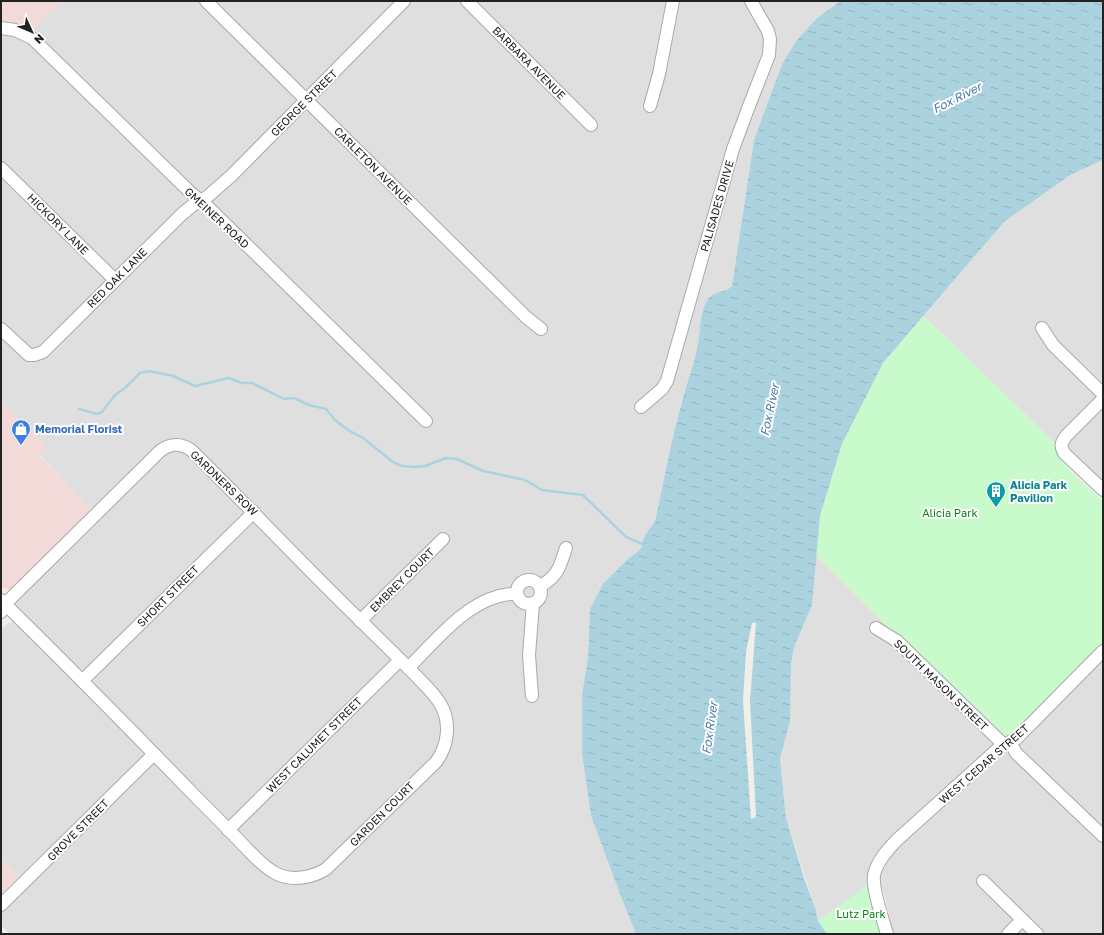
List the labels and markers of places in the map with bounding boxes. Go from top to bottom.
shop icon: Memorial Florist [10,418,32,446]
place label: Memorial Florist [35,422,123,435]
place label: Alicia Park Pavilion [1010,478,1068,504]
building icon: Alicia Park Pavilion [985,480,1007,508]

